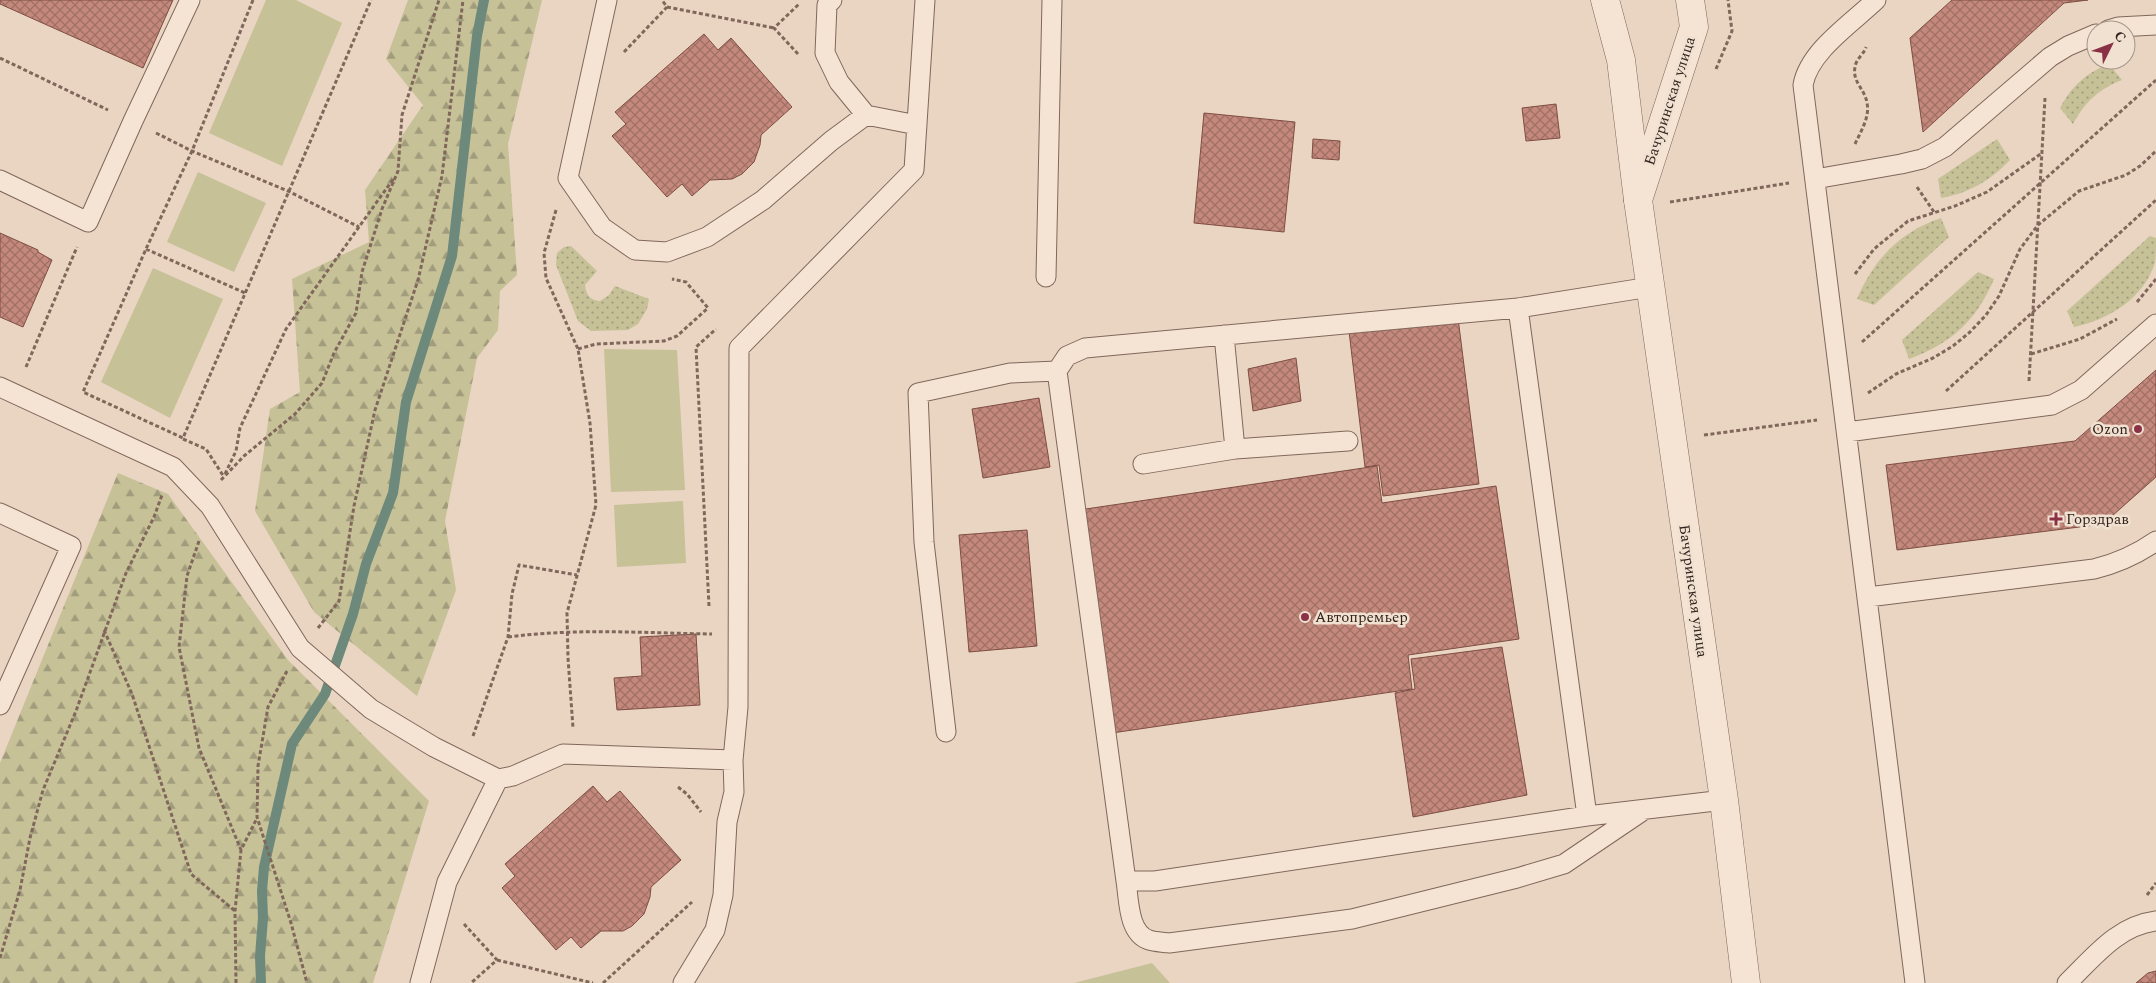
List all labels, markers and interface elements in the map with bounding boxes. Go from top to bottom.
north arrow [2086,20,2136,70]
text: С [2109,26,2131,47]
street label: Бачуринская улица [1638,33,1702,168]
place label: Ozon [2092,418,2128,441]
marker: Ozon [2132,423,2144,435]
place label: Горздрав [2066,508,2129,531]
marker: Горздрав [2050,513,2062,525]
street label: Бачуринская улица [1672,523,1714,660]
place label: Автопремьер [1315,606,1408,629]
marker: Автопремьер [1299,611,1311,623]

